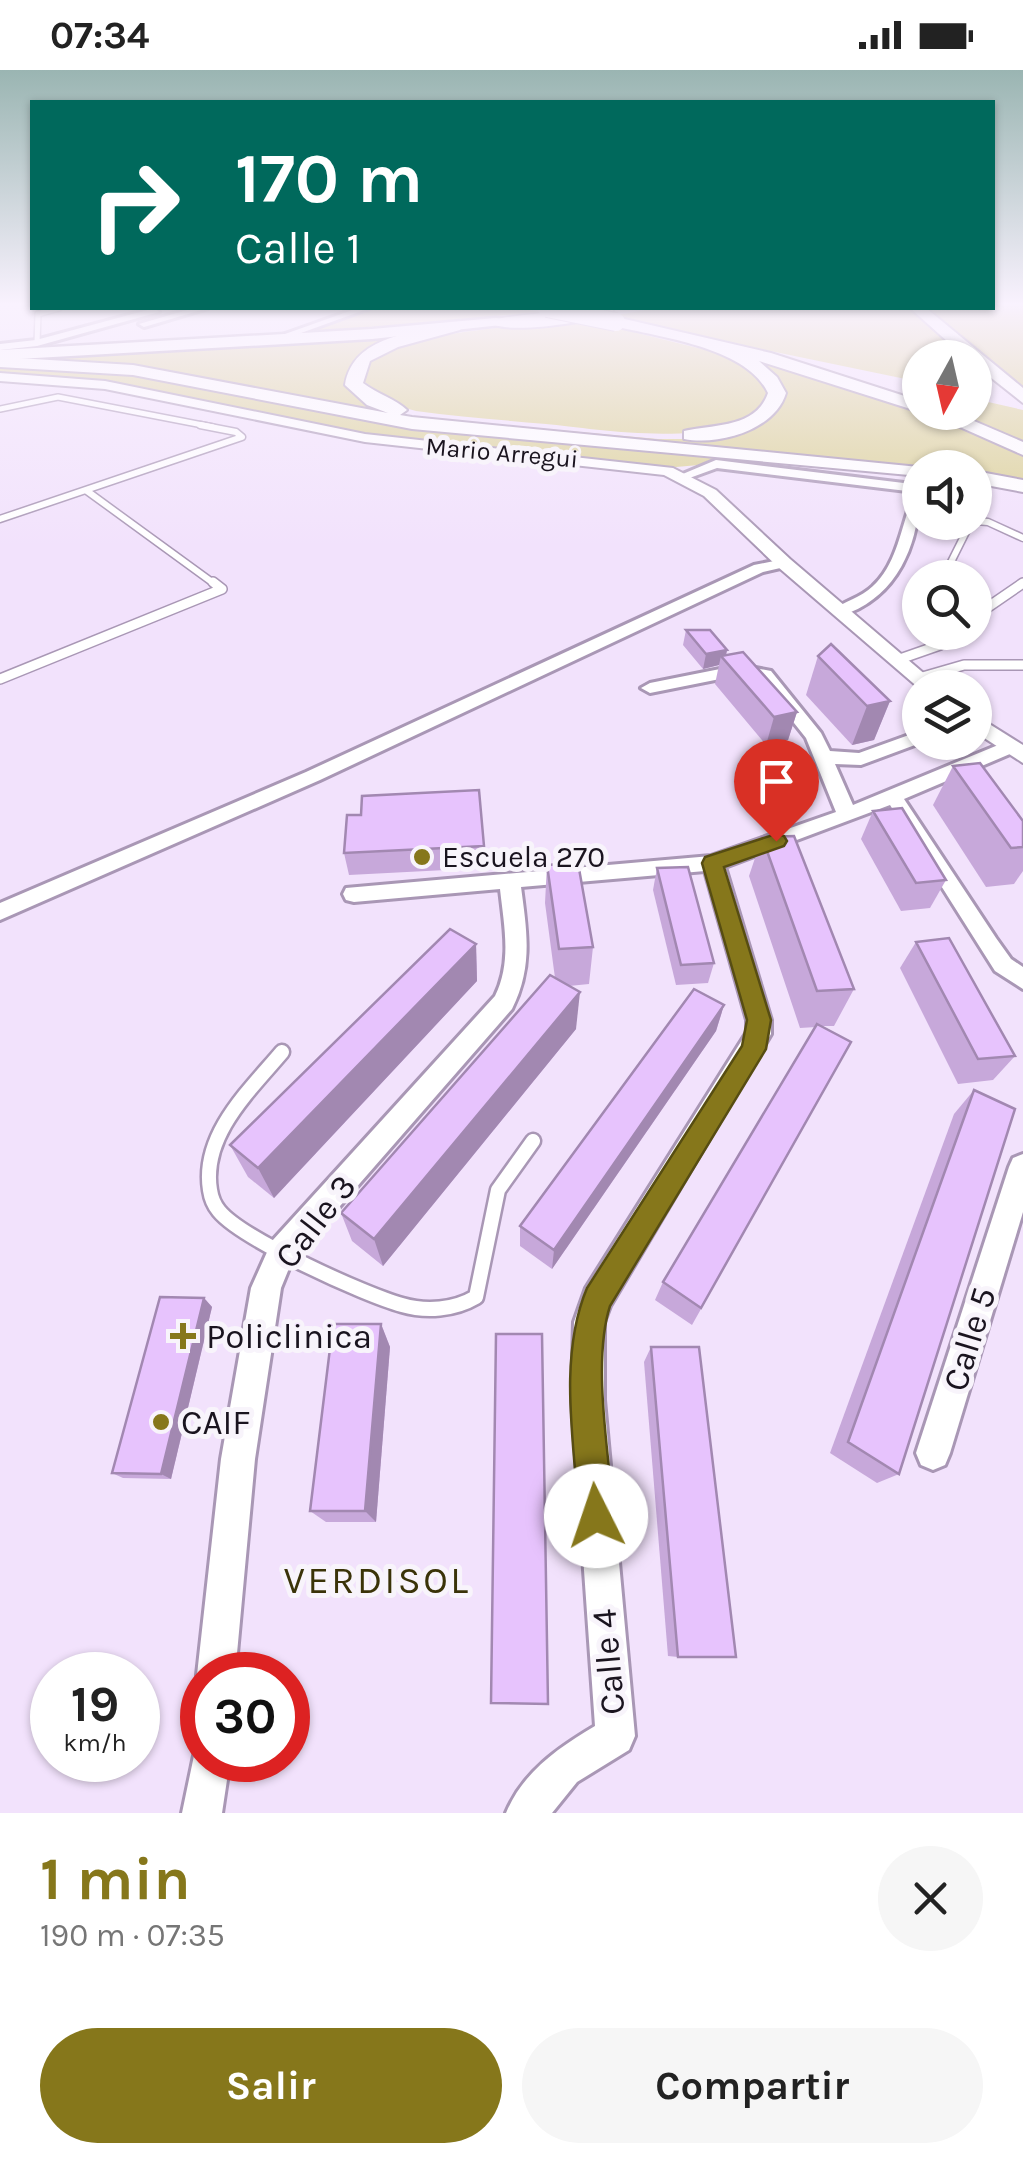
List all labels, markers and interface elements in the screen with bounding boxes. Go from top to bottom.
text: 07:34 [50,13,149,58]
text: 170 m [235,138,423,220]
icon: right [70,140,200,270]
text: Calle 1 [235,222,361,274]
north arrow [902,340,992,430]
map controls [902,340,992,760]
street label: Mario Arregui [424,431,579,474]
button: sound [902,450,992,540]
button: search [902,560,992,650]
button: layers [902,670,992,760]
pin [734,739,819,842]
icon: arrive [749,754,804,809]
place label: Escuela 270 [442,839,605,875]
marker: Escuela 270 [411,846,433,868]
street label: Calle 3 [266,1166,365,1276]
street label: Calle 5 [934,1282,1005,1396]
place label: Policlinica [206,1316,372,1357]
marker: Policlinica [170,1323,196,1349]
place label: CAIF [181,1402,251,1443]
marker: CAIF [150,1411,172,1433]
position arrow [544,1464,648,1568]
district label: VERDISOL [284,1558,471,1603]
street label: Calle 4 [583,1607,634,1717]
speed limit sign: 30 [180,1652,310,1782]
text: 19 [71,1675,119,1734]
text: km/h [63,1728,127,1757]
text: 1 min [40,1844,191,1914]
button: close [878,1846,983,1951]
text: 190 m · 07:35 [40,1917,225,1954]
button: Salir [40,2028,502,2143]
button: Compartir [522,2028,983,2143]

